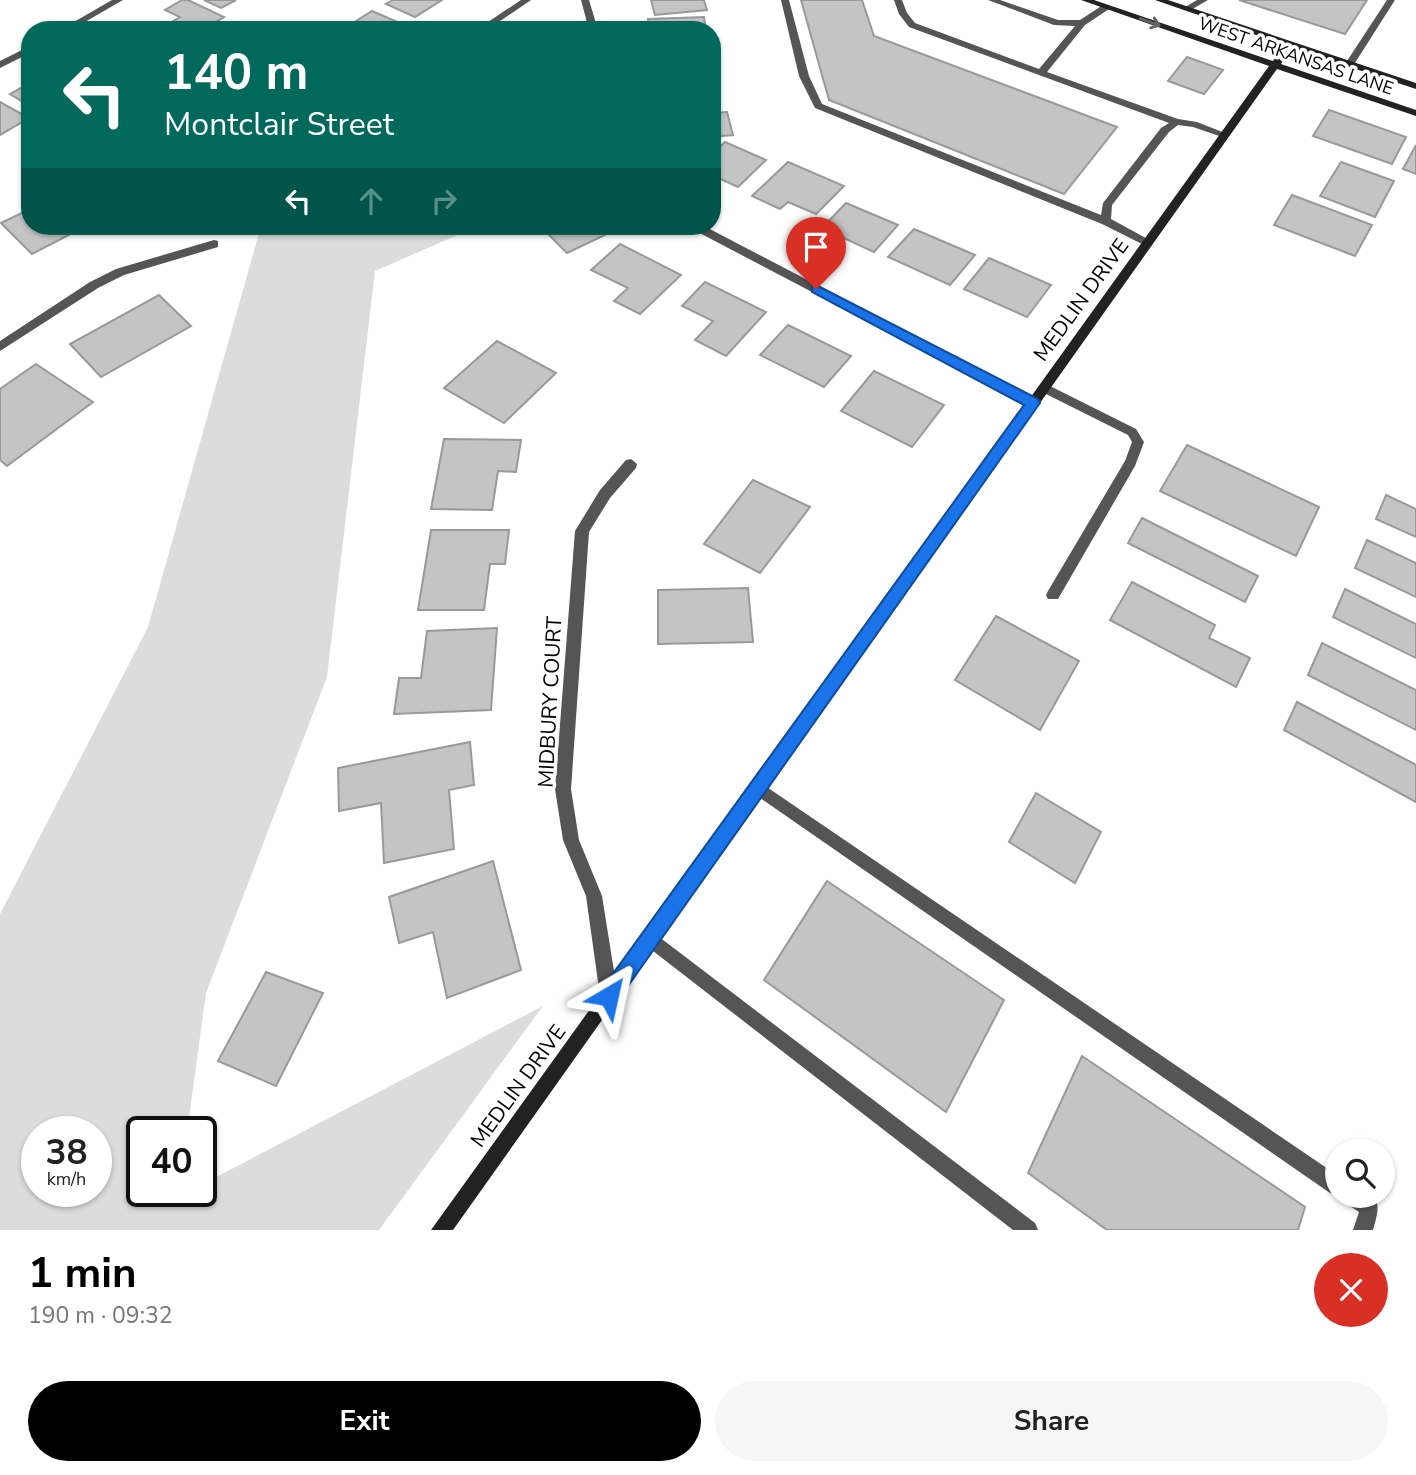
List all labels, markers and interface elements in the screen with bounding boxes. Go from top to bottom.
street label: WEST ARKANSAS LANE [1195,11,1397,101]
one-way arrow [1139,16,1161,29]
text: 140 m [164,39,308,106]
icon: left [49,49,140,140]
text: Montclair Street [164,103,394,146]
icon: left [279,182,317,220]
icon: ahead [352,182,390,220]
icon: right [425,182,463,220]
pin [786,217,846,289]
icon: arrive [797,228,835,266]
street label: MEDLIN DRIVE [1027,233,1135,367]
street label: MIDBURY COURT [532,615,568,788]
position arrow [572,959,646,1033]
street label: MEDLIN DRIVE [464,1019,572,1153]
speed limit sign: 40 [126,1116,217,1207]
text: 38 [45,1129,88,1176]
map controls [1325,1138,1395,1208]
button: search [1325,1138,1395,1208]
text: km/h [47,1167,86,1191]
text: 1 min [28,1245,137,1302]
button: close [1314,1253,1388,1327]
text: 190 m · 09:32 [28,1300,173,1331]
button: Exit [28,1381,701,1461]
button: Share [715,1381,1388,1461]

